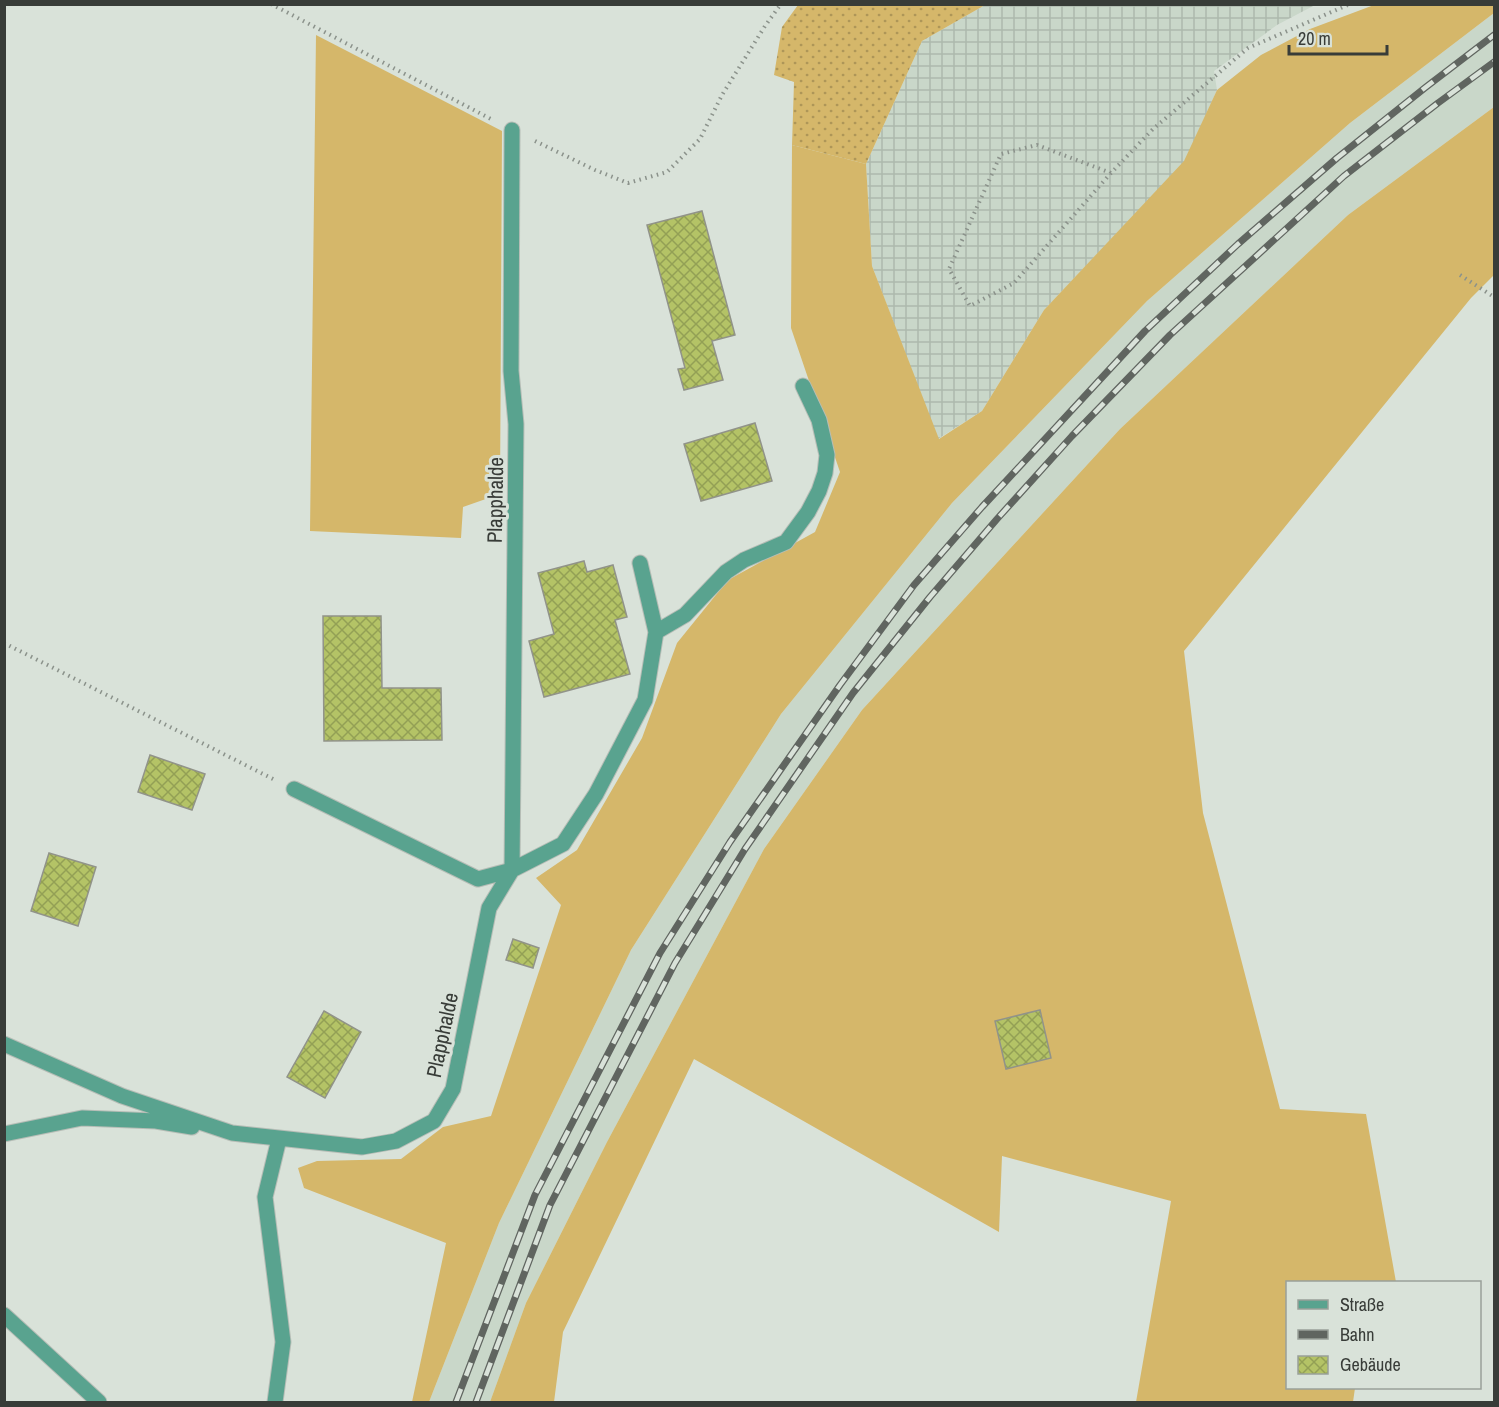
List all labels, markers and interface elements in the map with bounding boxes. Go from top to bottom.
scale bar [1289,18,1386,56]
text: 20 m [1298,26,1331,51]
street label: Plapphalde [480,457,510,543]
street label: Plapphalde [419,990,465,1080]
legend [1286,1281,1481,1389]
text: Straße [1340,1292,1384,1317]
text: Bahn [1340,1322,1374,1347]
text: Gebäude [1340,1352,1401,1377]

